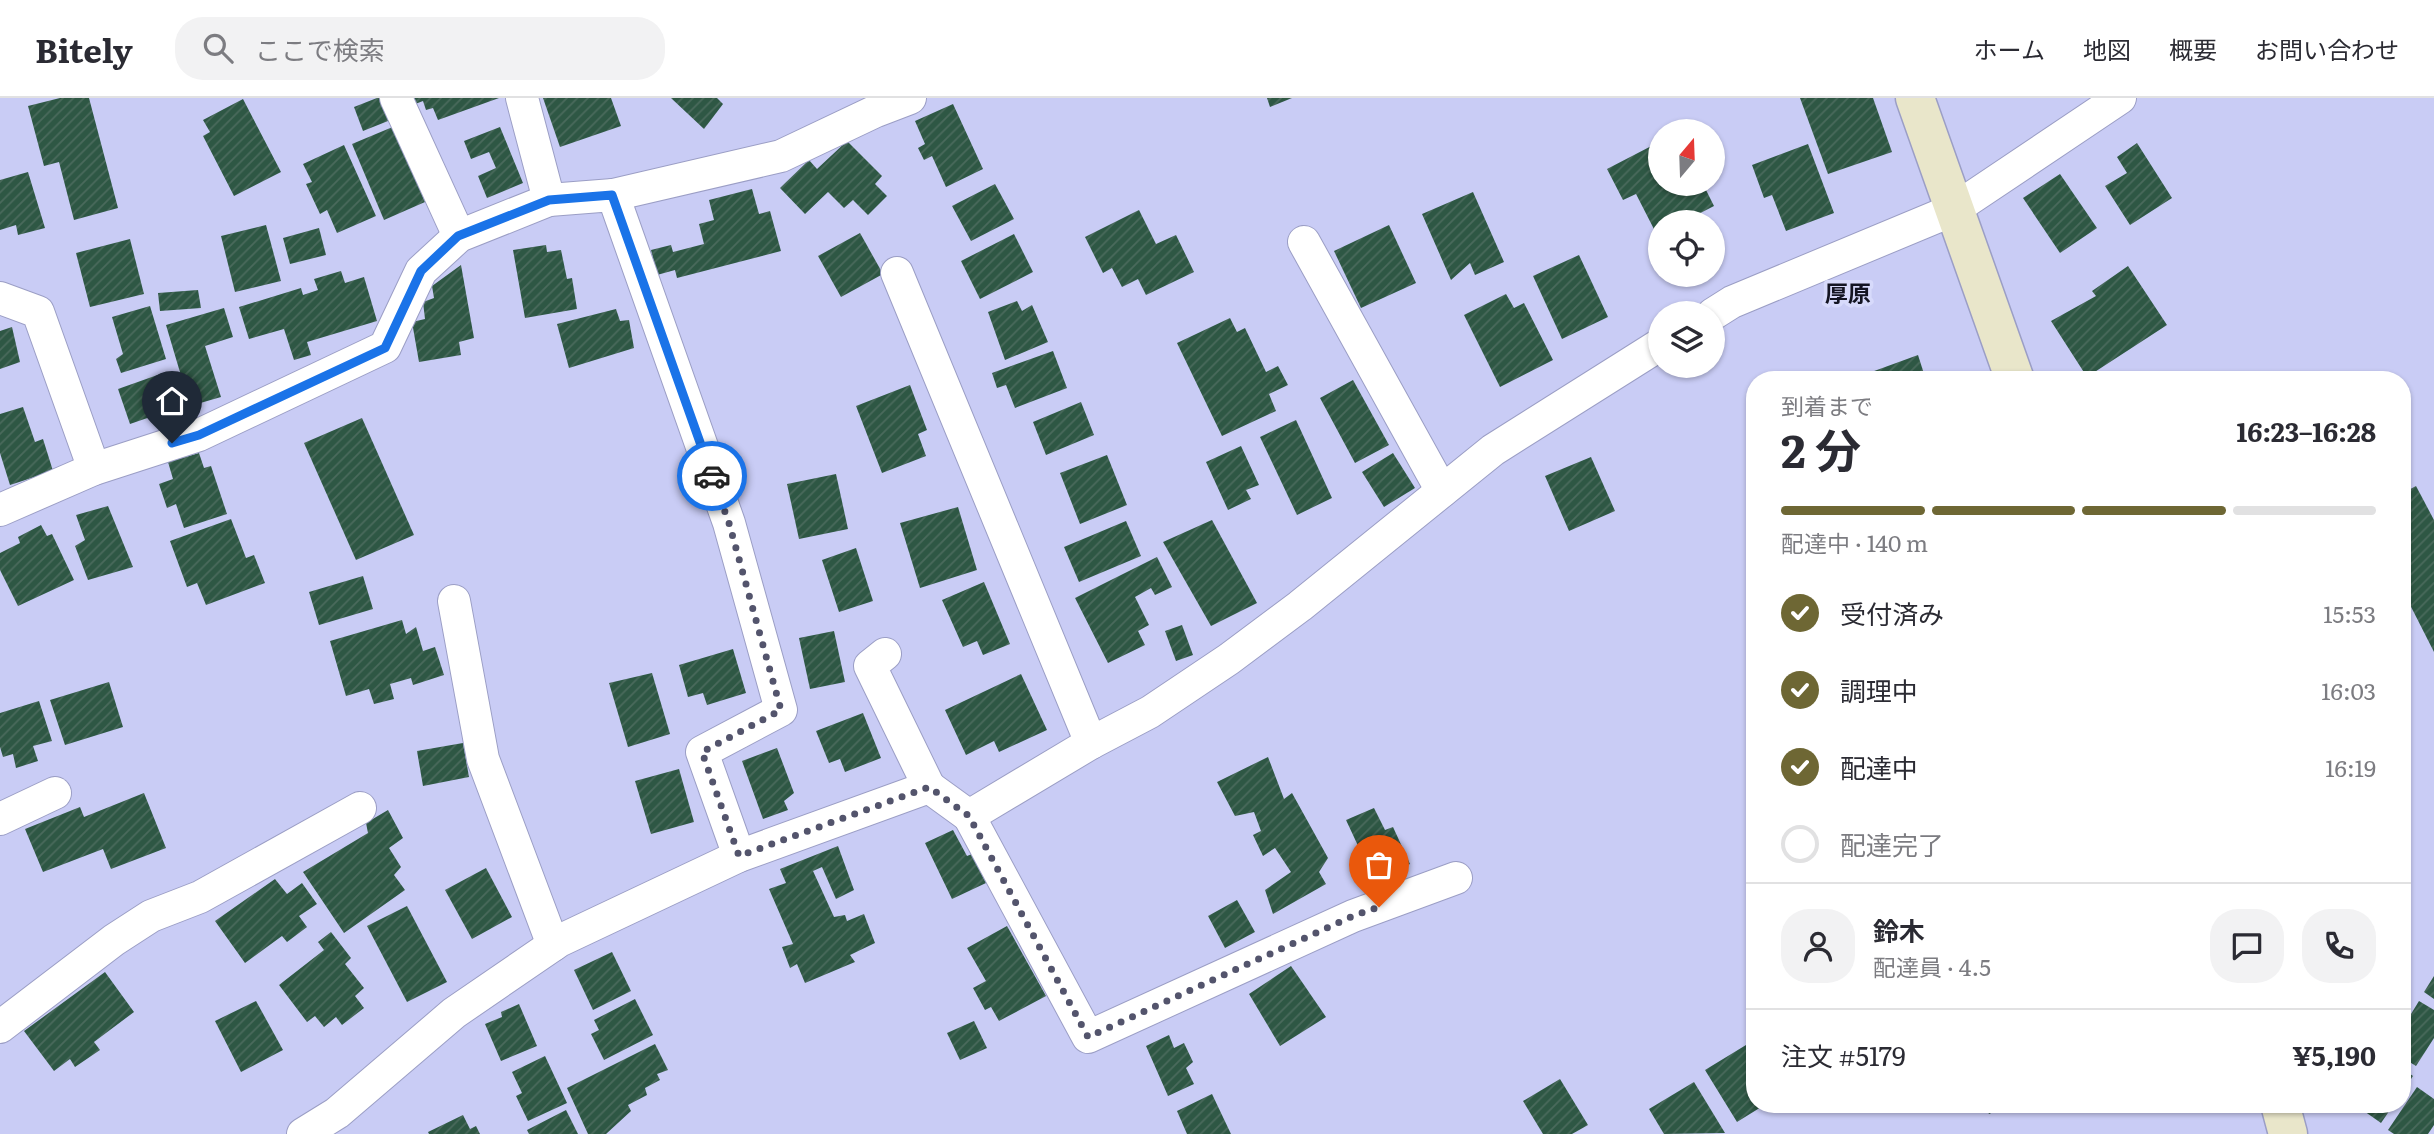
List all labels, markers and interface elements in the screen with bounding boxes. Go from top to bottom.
search box [175,17,665,80]
text: Bitely [35,24,133,73]
icon: search [199,29,237,67]
text: ここで検索 [255,29,385,68]
text: ホーム [1974,31,2045,66]
text: 地図 [2083,31,2131,66]
text: 概要 [2169,31,2217,66]
text: お問い合わせ [2255,31,2399,66]
north arrow [1648,119,1726,196]
map controls [1648,119,1725,378]
button: locate [1648,210,1725,287]
district label: 厚原 [1825,275,1871,309]
button: layers [1648,301,1725,378]
pin [142,371,202,443]
icon: home [153,382,191,420]
text: 到着まで [1781,388,1873,422]
text: 16:23–16:28 [2237,411,2376,450]
text: 2 分 [1781,414,1861,482]
courier [677,441,747,511]
icon: car [693,457,731,495]
text: 配達中 · 140 m [1781,525,1928,559]
text: 受付済み [1840,593,1944,632]
icon: check [1781,594,1819,632]
text: 15:53 [2323,596,2376,630]
text: 調理中 [1840,670,1918,709]
icon: check [1781,671,1819,709]
text: 16:03 [2321,673,2376,707]
text: 配達中 [1840,747,1918,786]
icon: check [1781,748,1819,786]
text: 16:19 [2325,750,2376,784]
text: 配達完了 [1840,824,1944,863]
pin [1349,835,1409,907]
icon: bag [1360,846,1398,884]
button: person [1781,909,1855,983]
button: chat [2210,909,2284,983]
button: phone [2302,909,2376,983]
text: 鈴木 [1873,910,1925,949]
text: 配達員 · 4.5 [1873,949,1991,983]
text: 注文 #5179 [1781,1035,1906,1074]
text: ¥5,190 [2292,1035,2376,1074]

